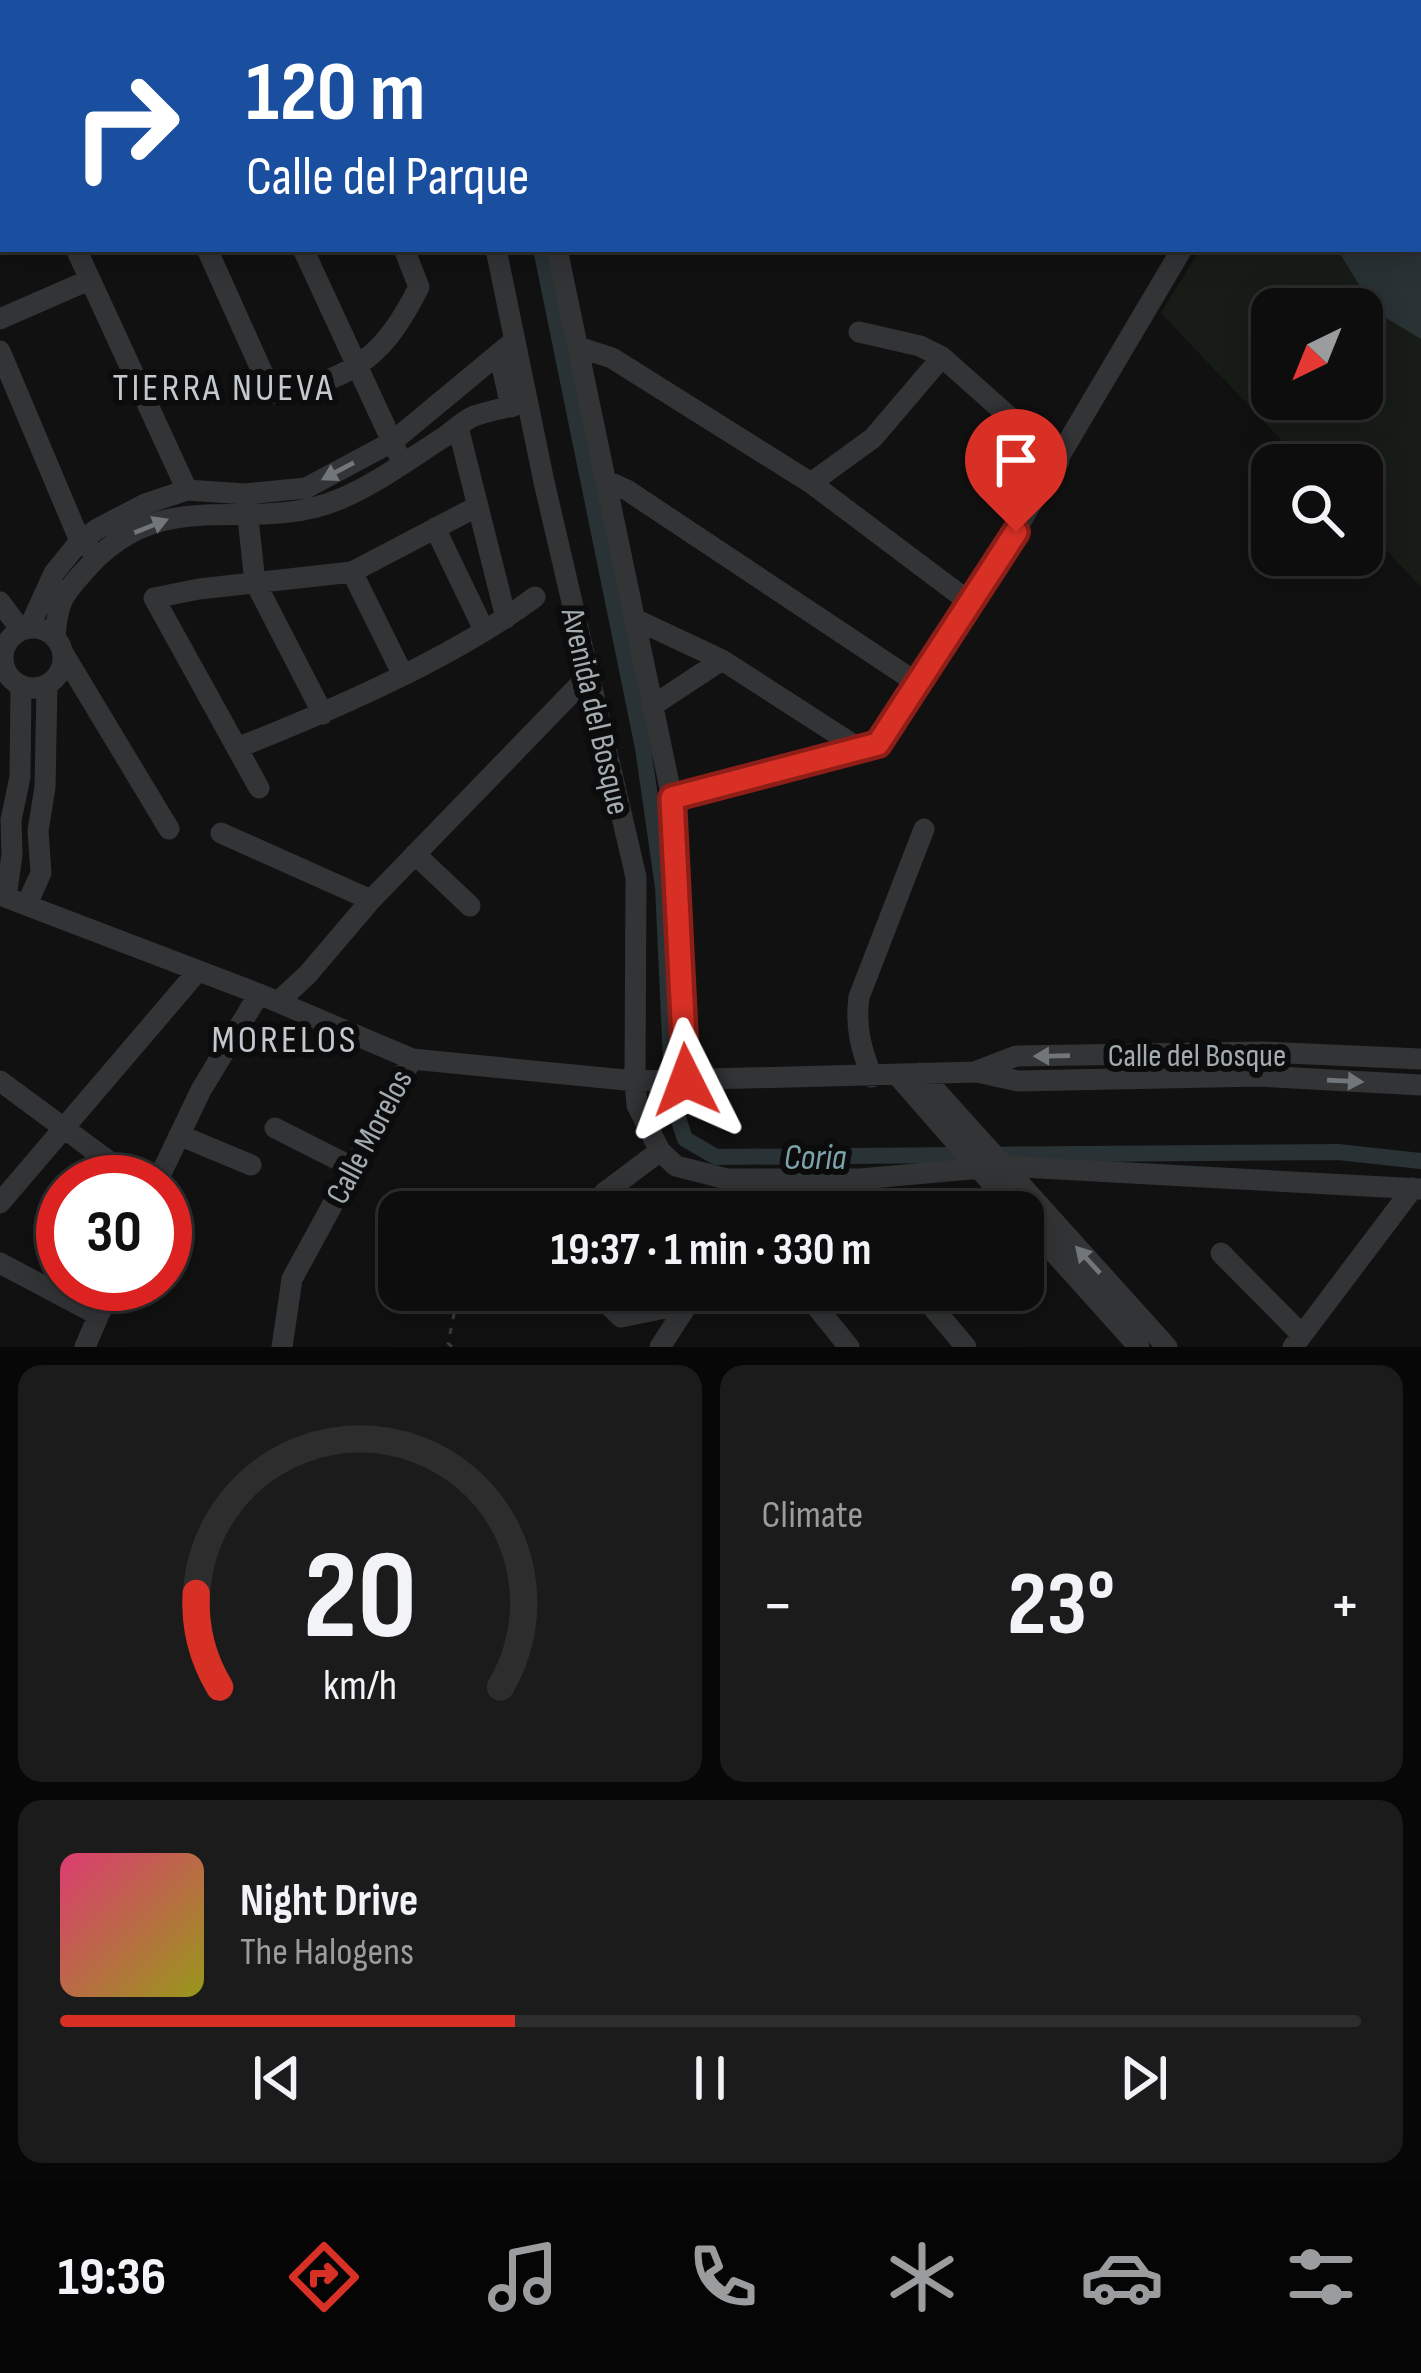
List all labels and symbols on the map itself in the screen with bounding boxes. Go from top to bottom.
north arrow [1251,288,1383,420]
district label: TIERRA NUEVA [113,365,335,412]
pin [965,409,1067,532]
one-way arrow [320,460,355,481]
one-way arrow [133,516,169,535]
street label: Avenida del Bosque [552,603,638,819]
district label: MORELOS [212,1017,358,1064]
position arrow [623,1017,749,1143]
street label: Calle del Bosque [1108,1036,1286,1076]
one-way arrow [1032,1046,1070,1065]
street label: Calle Morelos [318,1063,422,1211]
one-way arrow [1327,1072,1365,1091]
water label: Coria [784,1137,847,1180]
speed limit sign: 30 [36,1155,192,1311]
one-way arrow [1075,1245,1102,1275]

